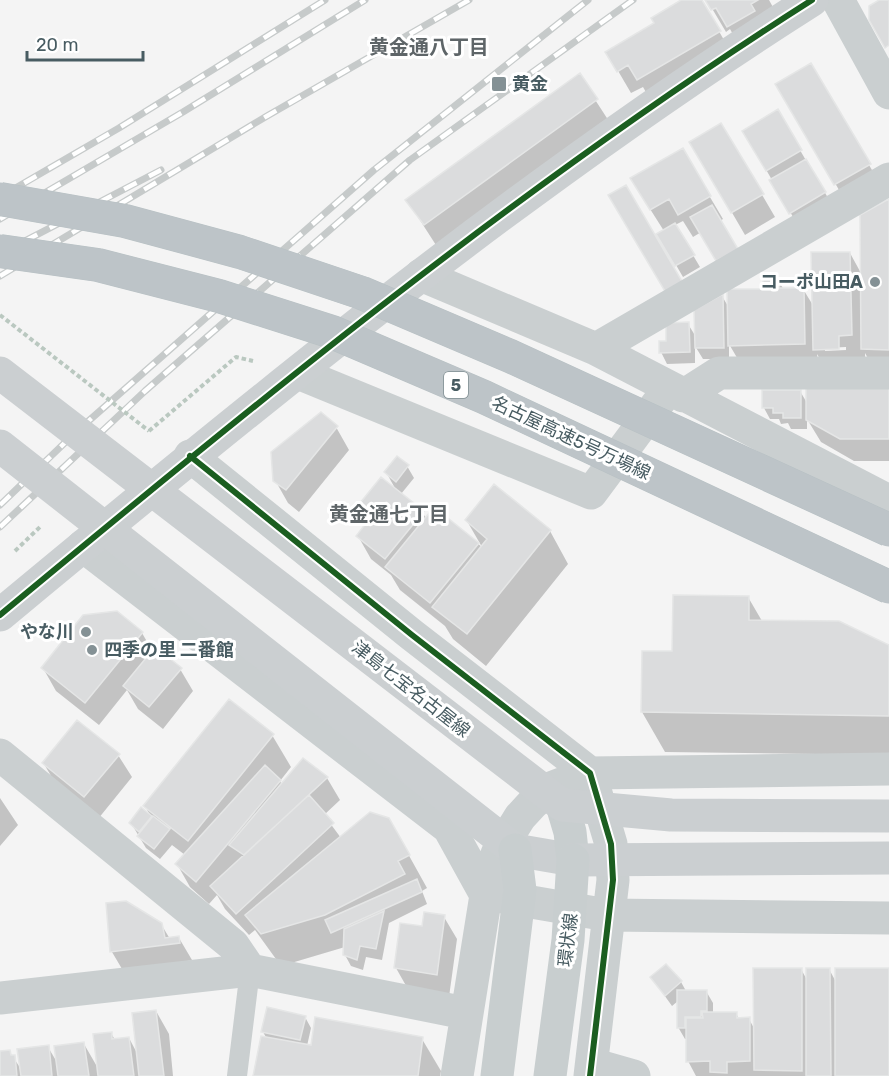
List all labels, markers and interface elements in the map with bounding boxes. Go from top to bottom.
scale bar [27,24,142,62]
text: 20 m [36,34,78,56]
district label: 黄金通八丁目 [369,35,489,59]
place label: 黄金 [512,73,548,95]
marker: 黄金 [490,75,508,93]
place label: コーポ山田A [760,271,863,293]
marker: コーポ山田A [868,275,882,289]
road number: 5 [444,372,468,398]
street label: 名古屋高速5号万場線 [488,392,654,484]
district label: 黄金通七丁目 [329,502,449,526]
place label: やな川 [20,621,74,643]
marker: やな川 [79,625,93,639]
street label: 津島七宝名古屋線 [347,636,475,742]
place label: 四季の里 二番館 [104,639,234,661]
marker: 四季の里 二番館 [85,643,99,657]
street label: 環状線 [554,912,582,968]

